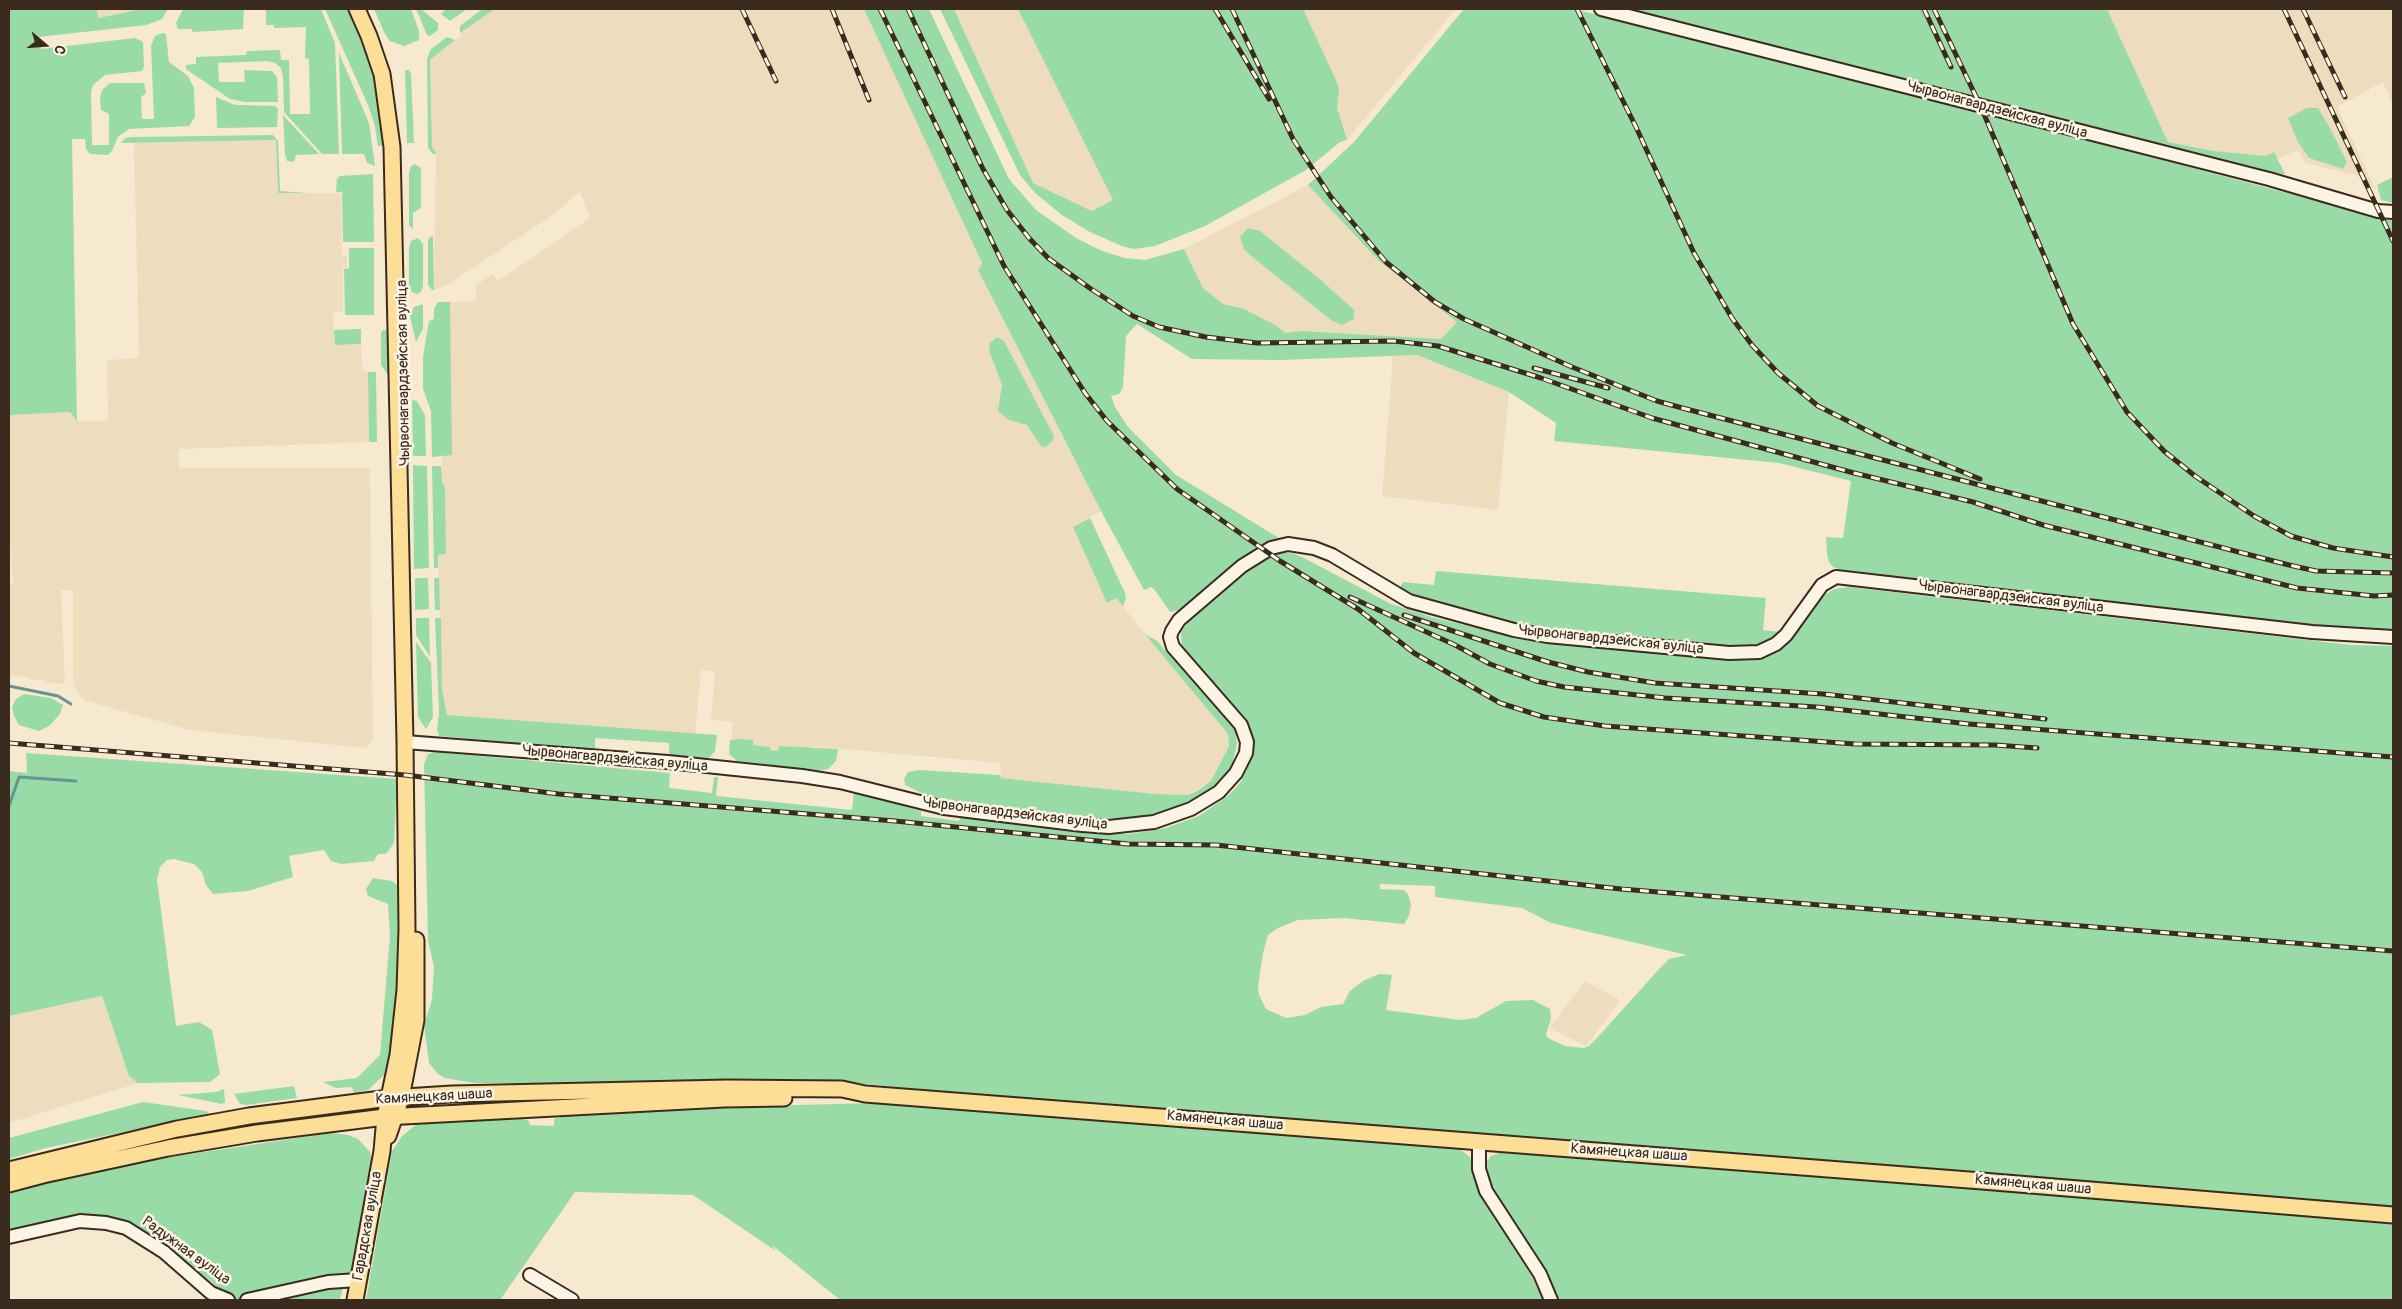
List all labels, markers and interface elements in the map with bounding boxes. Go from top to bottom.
north arrow [20,20,70,70]
text: С [50,43,69,57]
street label: Чырвонагвардзейская вуліца [1905,77,2089,143]
street label: Чырвонагвардзейская вуліца [393,280,415,466]
street label: Чырвонагвардзейская вуліца [1917,577,2105,617]
street label: Чырвонагвардзейская вуліца [1517,621,1705,659]
street label: Чырвонагвардзейская вуліца [521,742,709,776]
street label: Чырвонагвардзейская вуліца [921,794,1109,834]
street label: Камянецкая шаша [375,1085,493,1109]
street label: Камянецкая шаша [1166,1107,1284,1135]
street label: Камянецкая шаша [1570,1140,1688,1166]
street label: Гарадская вуліца [350,1170,386,1282]
street label: Камянецкая шаша [1974,1171,2092,1199]
street label: Радужная вуліца [138,1213,234,1289]

